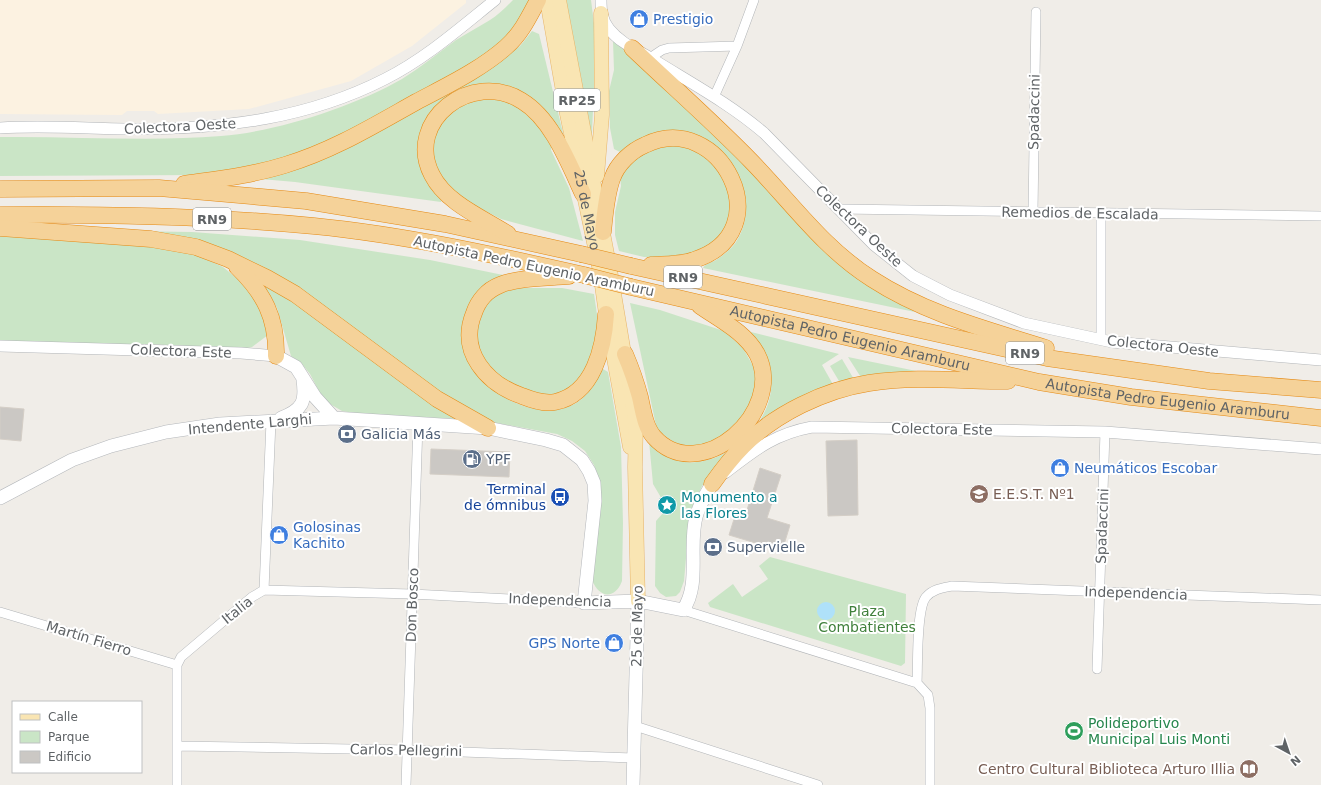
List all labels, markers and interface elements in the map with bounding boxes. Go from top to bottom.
shop icon: Prestigio [628,8,650,30]
place label: Prestigio [653,11,713,27]
street label: Spadaccini [1025,74,1043,150]
road number: RP25 [554,89,600,111]
street label: Colectora Oeste [123,115,237,137]
street label: 25 de Mayo [571,168,603,252]
street label: Colectora Oeste [812,182,906,270]
street label: Remedios de Escalada [1001,204,1159,222]
road number: RN9 [193,208,231,230]
street label: Autopista Pedro Eugenio Aramburu [412,233,656,299]
road number: RN9 [664,266,702,288]
street label: Autopista Pedro Eugenio Aramburu [728,302,972,374]
street label: Colectora Oeste [1106,332,1220,360]
street label: Colectora Este [130,341,232,361]
road number: RN9 [1006,342,1044,364]
street label: Autopista Pedro Eugenio Aramburu [1045,375,1291,423]
street label: Intendente Larghi [187,411,313,437]
street label: Colectora Este [891,420,993,438]
bank icon: Galicia Más [336,423,358,445]
place label: Galicia Más [361,426,441,442]
fuel station icon: YPF [461,448,483,470]
place label: YPF [485,451,511,467]
shop icon: Neumáticos Escobar [1049,457,1071,479]
place label: Neumáticos Escobar [1074,460,1217,476]
place label: Terminal de ómnibus [464,481,546,513]
school or university icon: E.E.S.T. Nº1 [968,483,990,505]
bus stop icon: Terminal de ómnibus [549,486,571,508]
place label: E.E.S.T. Nº1 [993,486,1075,502]
street label: Spadaccini [1093,488,1111,564]
place label: Monumento a las Flores [681,489,778,521]
place icon: Monumento a las Flores [656,494,678,516]
place label: Golosinas Kachito [293,519,361,551]
shop icon: Golosinas Kachito [268,524,290,546]
bank icon: Supervielle [702,536,724,558]
place label: Supervielle [727,539,805,555]
street label: Don Bosco [403,568,421,642]
street label: Independencia [1084,583,1188,603]
street label: 25 de Mayo [628,585,646,667]
street label: Independencia [508,590,612,610]
street label: Italia [219,593,255,627]
park label: Plaza Combatientes [818,603,916,635]
street label: Martín Fierro [44,617,134,659]
shop icon: GPS Norte [603,632,625,654]
place label: GPS Norte [528,635,600,651]
legend [12,701,142,773]
text: Calle [48,710,78,724]
place label: Polideportivo Municipal Luis Monti [1088,715,1230,747]
sports icon: Polideportivo Municipal Luis Monti [1063,720,1085,742]
text: Parque [48,730,89,744]
north arrow [1269,733,1309,773]
street label: Carlos Pellegrini [350,741,462,759]
text: Edificio [48,750,91,764]
text: N [1287,752,1303,768]
library icon: Centro Cultural Biblioteca Arturo Illia [1238,758,1260,780]
place label: Centro Cultural Biblioteca Arturo Illia [978,761,1235,777]

